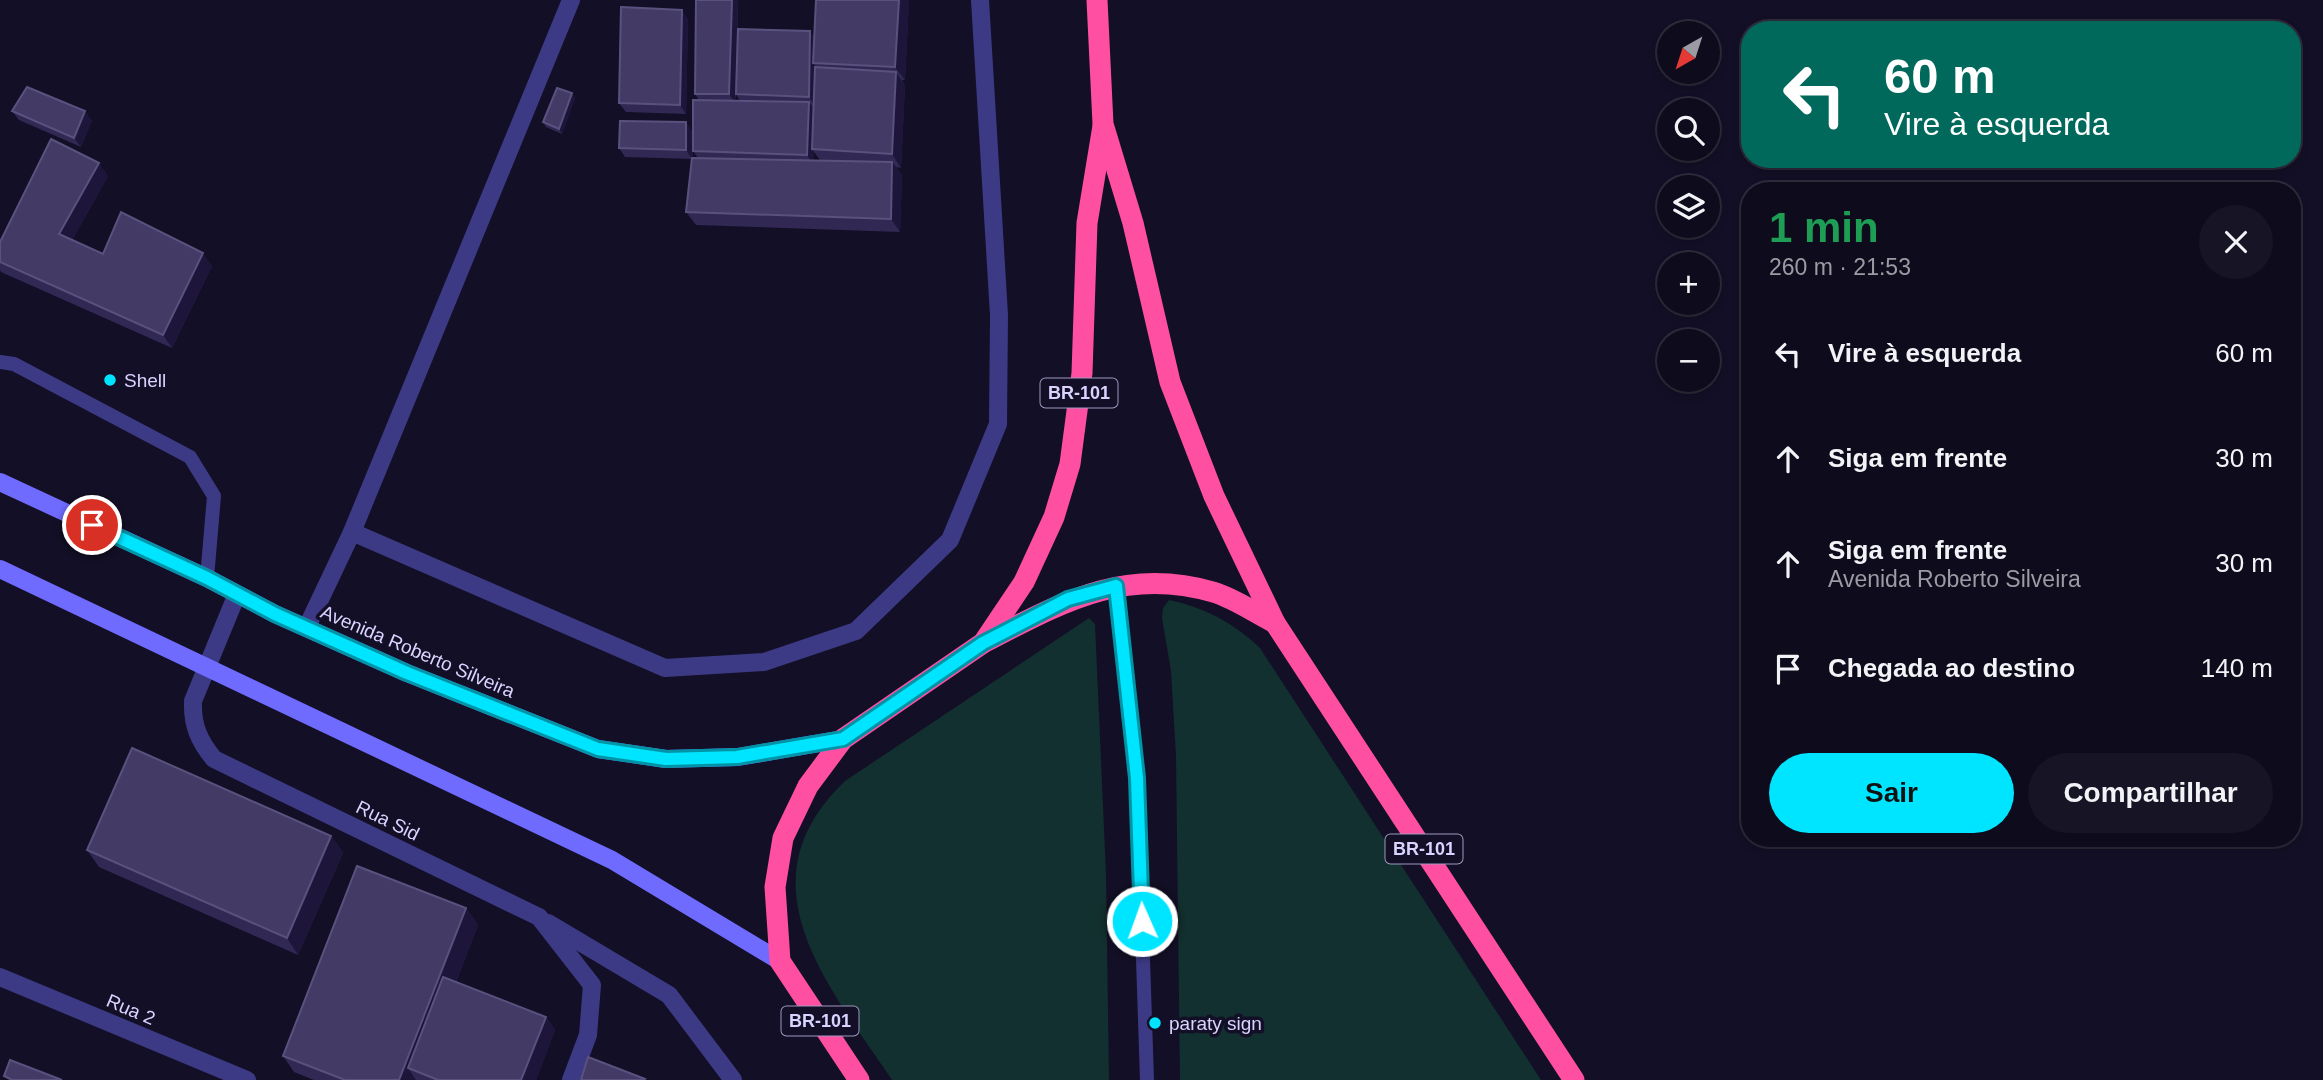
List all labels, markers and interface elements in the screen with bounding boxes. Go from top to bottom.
north arrow [1657,21,1720,84]
map controls [1657,21,1720,392]
icon: left [1769,49,1860,140]
text: 60 m [1884,49,1996,103]
button: search [1657,98,1720,161]
text: Vire à esquerda [1884,106,2109,142]
button: layers [1657,175,1720,238]
text: 1 min [1769,204,1879,251]
button: close [2199,205,2273,279]
button: + [1657,252,1720,315]
text: 260 m · 21:53 [1769,254,1911,280]
button: − [1657,329,1720,392]
icon: left [1769,335,1807,373]
text: Vire à esquerda [1828,338,2021,368]
text: 60 m [2215,338,2273,368]
place label: Shell [124,370,166,391]
marker: Shell [102,372,118,388]
road number: BR-101 [1040,379,1118,408]
icon: ahead [1769,440,1807,478]
text: Siga em frente [1828,443,2007,473]
text: 30 m [2215,443,2273,473]
pin [62,495,122,555]
icon: arrive [73,506,111,544]
text: Siga em frente [1828,535,2007,565]
icon: ahead [1769,545,1807,583]
text: 30 m [2215,548,2273,578]
text: Avenida Roberto Silveira [1828,566,2081,592]
street label: Avenida Roberto Silveira [318,601,518,702]
icon: arrive [1769,650,1807,688]
text: Chegada ao destino [1828,653,2075,683]
text: 140 m [2201,653,2273,683]
button: Sair [1769,753,2014,833]
button: Compartilhar [2028,753,2273,833]
street label: Rua Sid [353,796,423,845]
road number: BR-101 [1386,834,1462,864]
position arrow [1105,884,1179,958]
street label: Rua 2 [103,990,158,1029]
road number: BR-101 [782,1006,858,1036]
place label: paraty sign [1169,1013,1262,1034]
marker: paraty sign [1147,1015,1163,1031]

